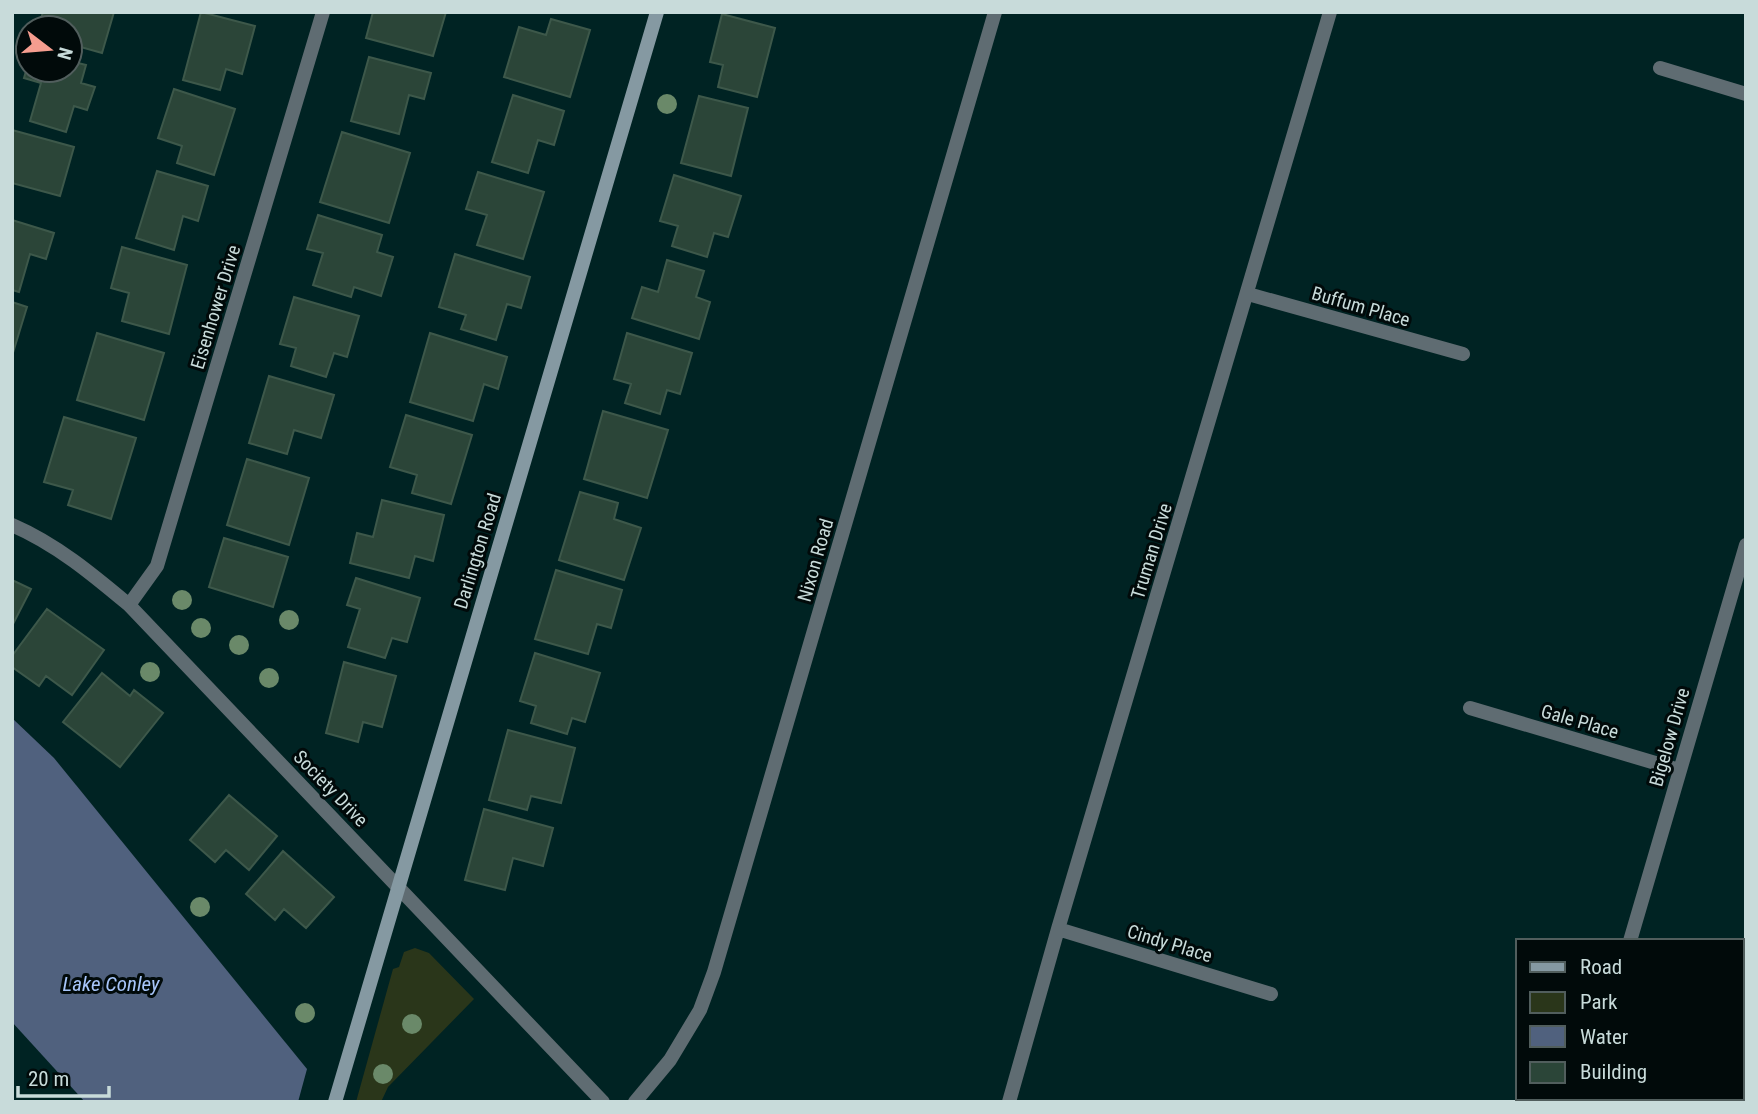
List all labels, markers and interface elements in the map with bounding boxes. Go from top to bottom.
north arrow [14,14,84,84]
text: N [52,45,78,62]
street label: Eisenhower Drive [186,242,245,372]
street label: Buffum Place [1309,281,1413,331]
street label: Darlington Road [449,491,506,612]
street label: Truman Drive [1126,500,1177,602]
street label: Nixon Road [793,516,838,604]
street label: Bigelow Drive [1644,685,1695,789]
street label: Gale Place [1538,699,1621,744]
street label: Society Drive [289,745,373,831]
street label: Cindy Place [1125,920,1215,967]
legend [1516,939,1744,1100]
text: Road [1580,955,1622,979]
water label: Lake Conley [63,972,160,996]
text: Park [1580,990,1618,1014]
text: Water [1580,1025,1628,1049]
scale bar [18,1054,108,1098]
text: Building [1580,1060,1647,1084]
text: 20 m [28,1067,69,1091]

